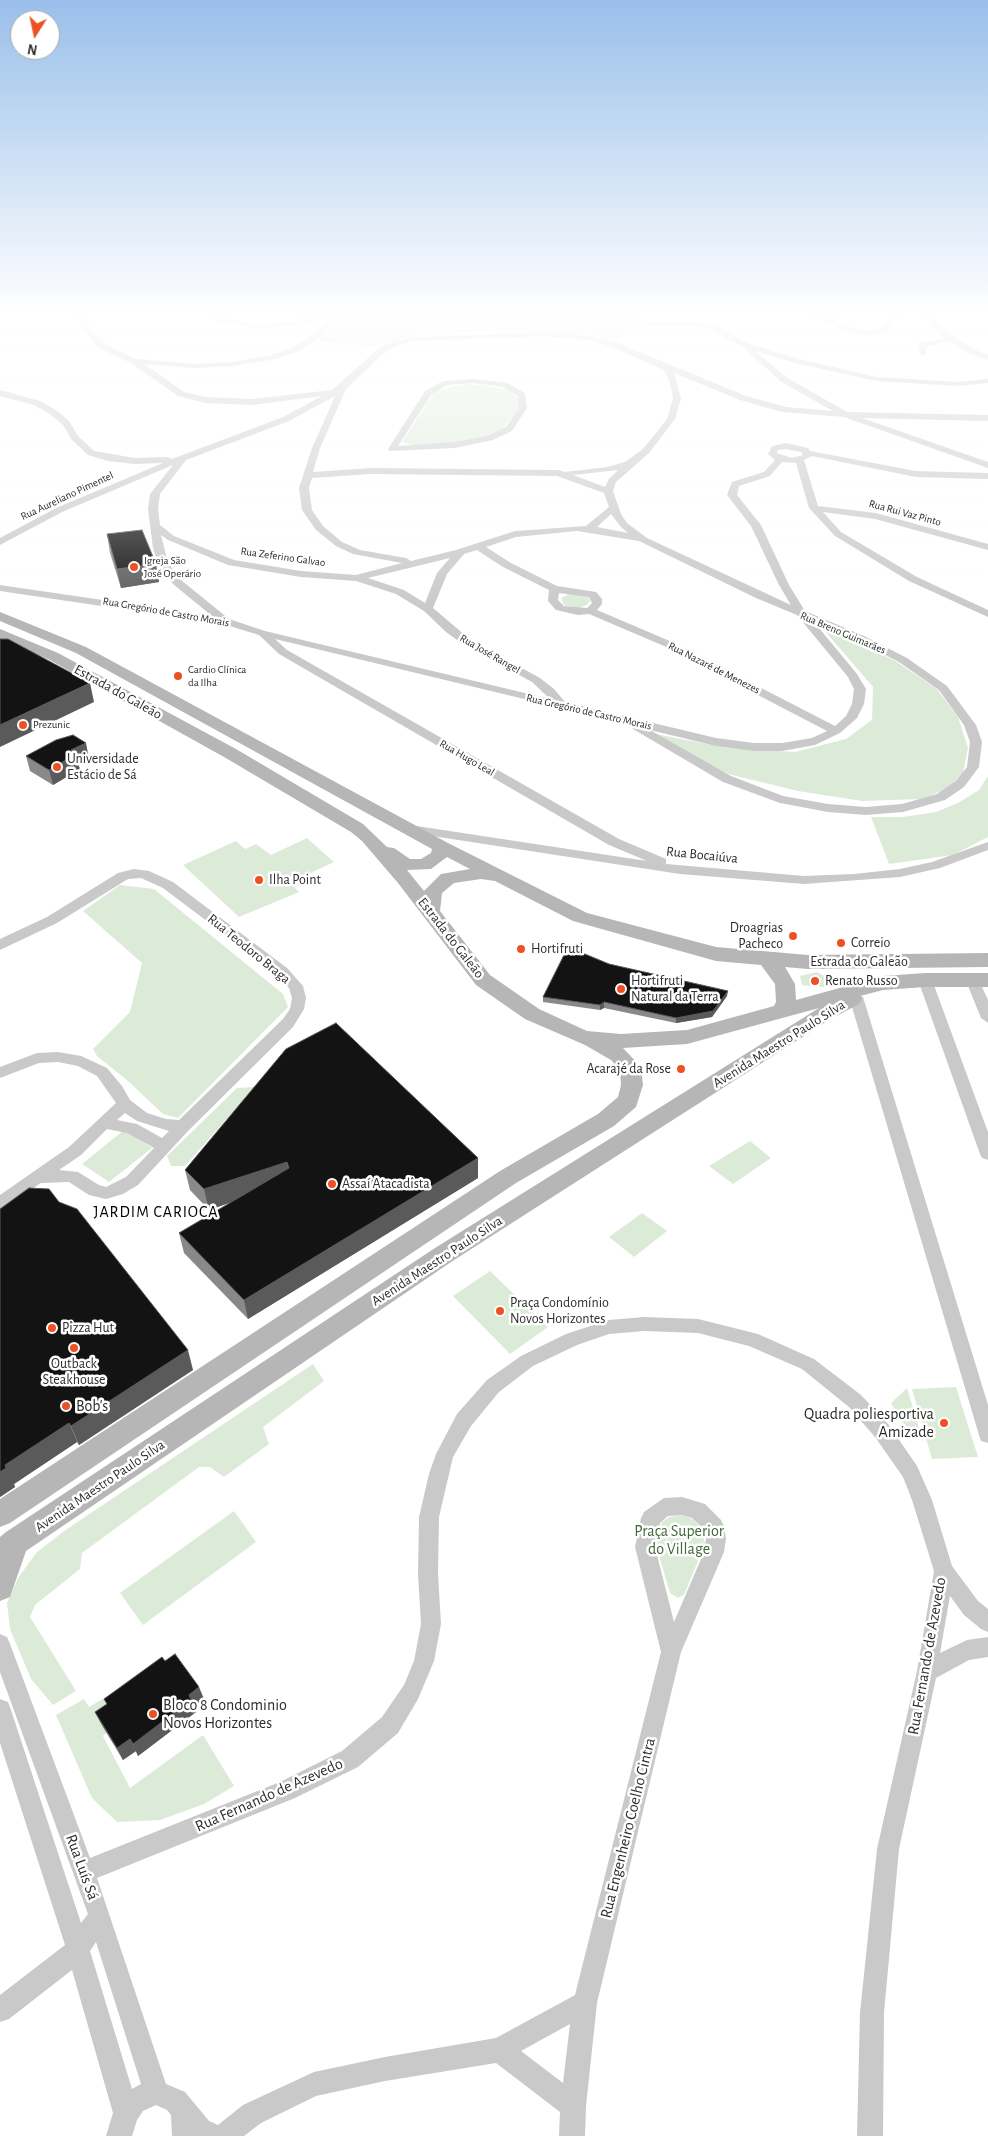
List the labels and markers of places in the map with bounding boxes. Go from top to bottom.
place label: Igreja São José Operário [144,554,201,580]
marker: Igreja São José Operário [128,561,140,573]
place label: Cardio Clínica da Ilha [188,663,246,689]
marker: Cardio Clínica da Ilha [172,670,184,682]
place label: Prezunic [33,718,70,732]
marker: Prezunic [17,719,29,731]
place label: Universidade Estácio de Sá [67,751,139,784]
marker: Universidade Estácio de Sá [51,761,63,773]
place label: Ilha Point [269,872,321,888]
marker: Ilha Point [253,874,265,886]
place label: Droagrias Pacheco [730,920,783,952]
marker: Droagrias Pacheco [787,930,799,942]
place label: Correio [851,935,890,951]
marker: Correio [835,937,847,949]
place label: Hortifruti [531,941,583,957]
marker: Hortifruti [515,943,527,955]
place label: Hortifruti Natural da Terra [631,973,719,1006]
place label: Renato Russo [825,973,898,989]
marker: Renato Russo [809,975,821,987]
marker: Hortifruti Natural da Terra [615,983,627,995]
place label: Acarajé da Rose [586,1061,671,1077]
marker: Acarajé da Rose [675,1063,687,1075]
place label: Assaí Atacadista [342,1176,430,1192]
marker: Assaí Atacadista [326,1178,338,1190]
place label: Praça Condomínio Novos Horizontes [510,1295,609,1328]
marker: Praça Condomínio Novos Horizontes [494,1305,506,1317]
place label: Pizza Hut [62,1320,114,1336]
marker: Pizza Hut [46,1322,58,1334]
marker: Outback Steakhouse [68,1342,80,1354]
place label: Outback Steakhouse [42,1356,106,1388]
place label: Bob's [76,1396,108,1416]
marker: Bob's [60,1400,72,1412]
place label: Quadra poliesportiva Amizade [804,1404,934,1442]
marker: Quadra poliesportiva Amizade [938,1417,950,1429]
place label: Bloco 8 Condominio Novos Horizontes [163,1695,287,1733]
marker: Bloco 8 Condominio Novos Horizontes [147,1708,159,1720]

